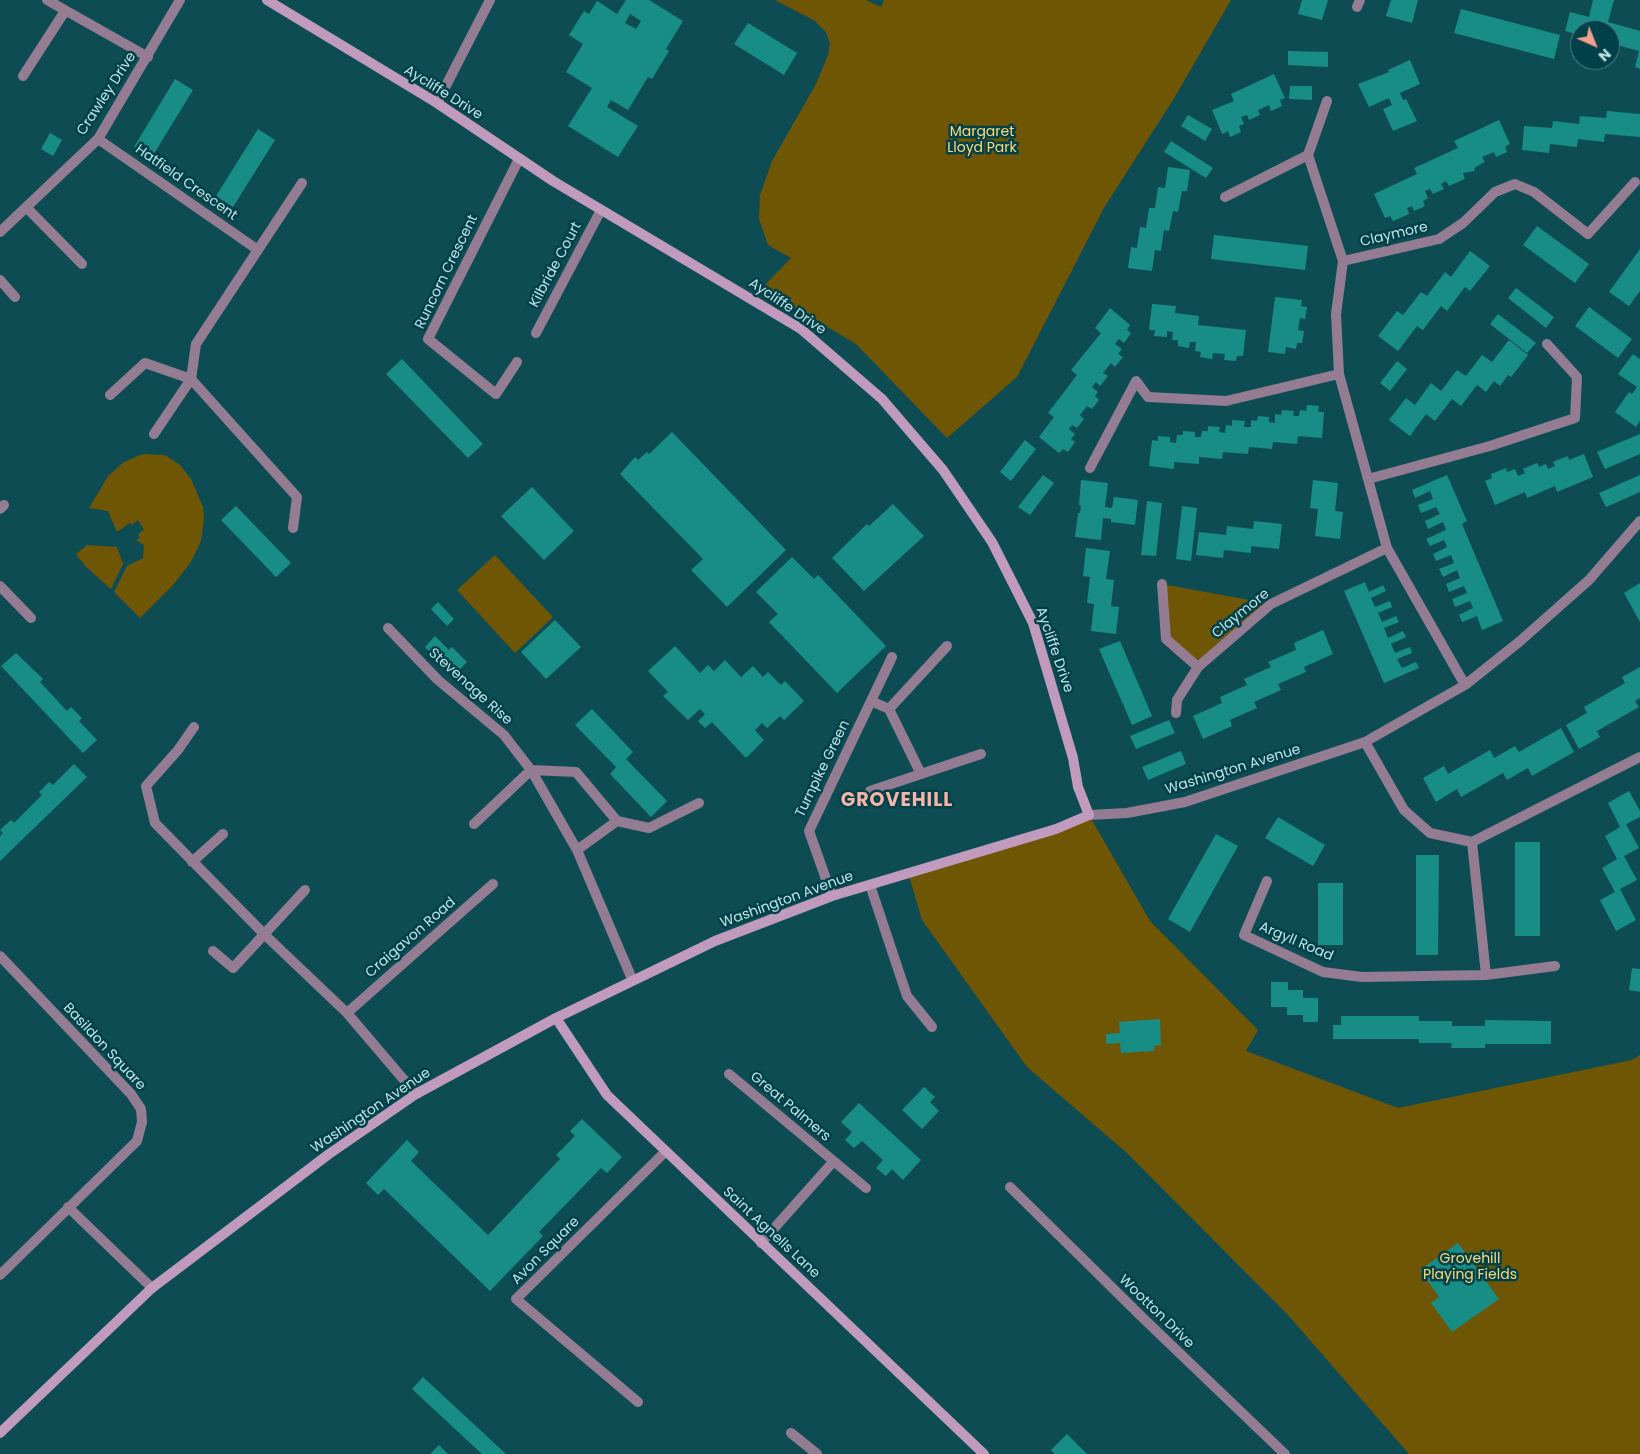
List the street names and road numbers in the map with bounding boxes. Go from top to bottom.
street label: Crawley Drive [74,49,140,139]
street label: Aycliffe Drive [401,62,485,124]
street label: Hatfield Crescent [132,141,240,225]
street label: Runcorn Crescent [412,212,482,332]
street label: Kilbride Court [526,219,586,311]
street label: Claymore [1359,219,1429,251]
street label: Aycliffe Drive [745,275,829,339]
street label: Claymore [1209,586,1273,642]
street label: Aycliffe Drive [1031,605,1077,695]
street label: Stevenage Rise [425,645,515,729]
street label: Turnpike Green [792,718,854,820]
street label: Washington Avenue [1163,741,1303,799]
street label: Washington Avenue [718,868,856,932]
street label: Craigavon Road [363,894,459,982]
street label: Argyll Road [1256,919,1336,965]
street label: Basildon Square [59,1000,149,1094]
street label: Washington Avenue [308,1065,434,1157]
street label: Great Palmers [746,1069,834,1145]
street label: Saint Agnells Lane [719,1184,823,1282]
street label: Avon Square [509,1214,583,1288]
street label: Wootton Drive [1115,1272,1197,1352]

